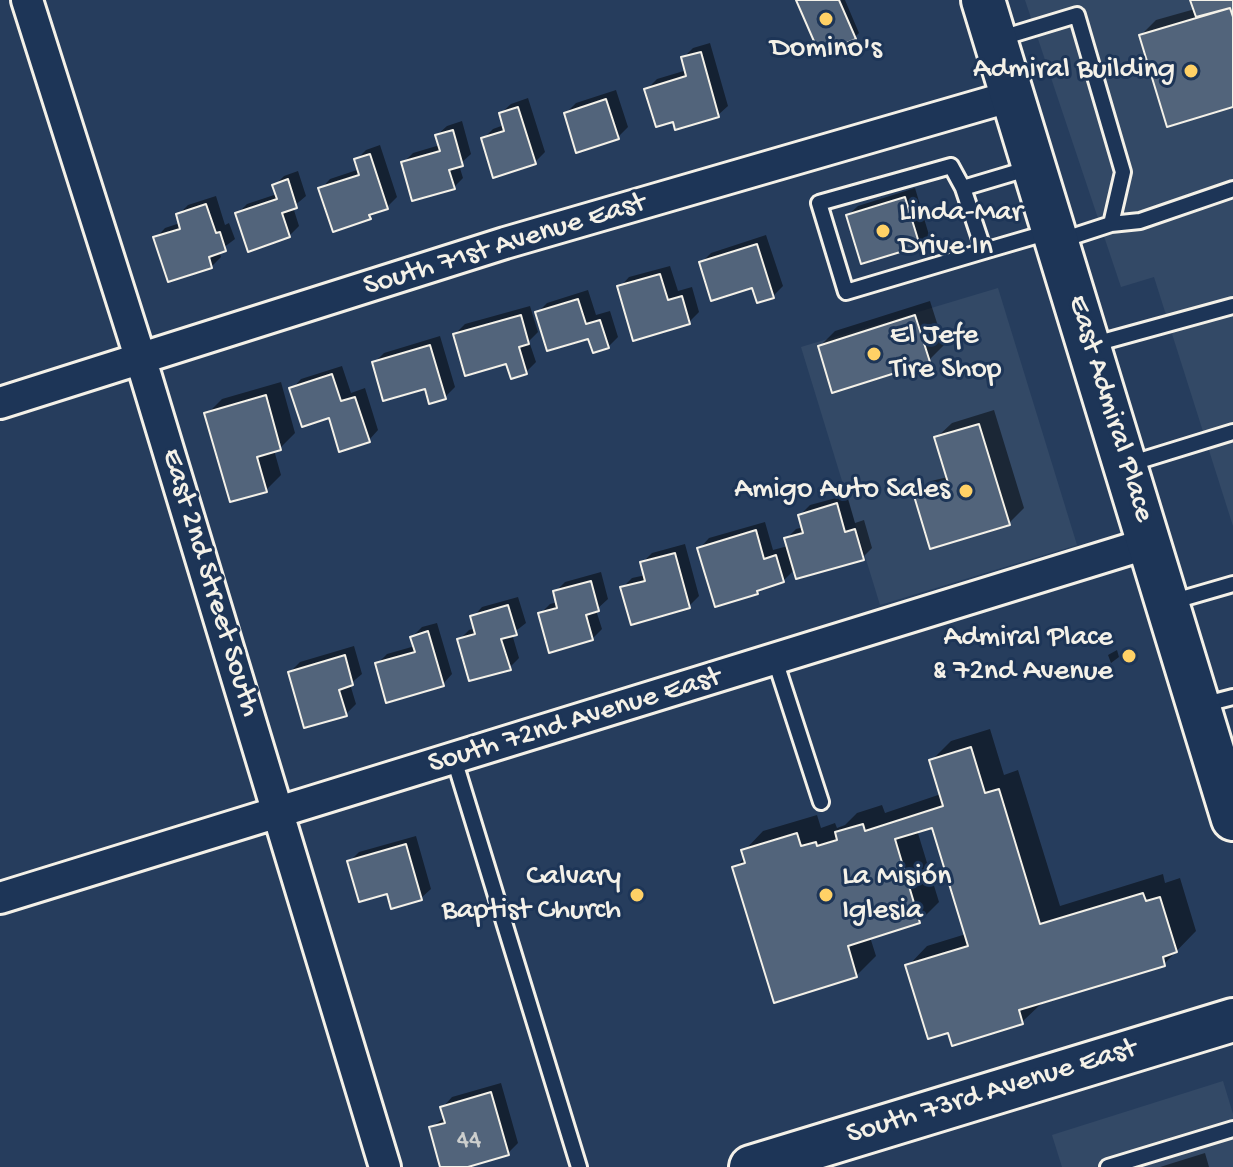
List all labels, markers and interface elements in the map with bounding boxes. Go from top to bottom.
marker: Domino's [817,10,835,28]
place label: Domino's [770,32,882,68]
place label: Admiral Building [973,53,1175,89]
marker: Admiral Building [1182,62,1200,80]
street label: South 71st Avenue East [360,186,650,306]
place label: Linda-Mar Drive In [899,196,1022,266]
marker: Linda-Mar Drive In [874,222,892,240]
street label: East Admiral Place [1057,291,1161,527]
place label: El Jefe Tire Shop [890,319,1002,390]
marker: El Jefe Tire Shop [865,345,883,363]
street label: East 2nd Street South [151,445,267,721]
place label: Amigo Auto Sales [734,473,950,509]
marker: Amigo Auto Sales [957,482,975,500]
place label: Admiral Place & 72nd Avenue [933,621,1113,692]
marker: Admiral Place & 72nd Avenue [1120,647,1138,665]
street label: South 72nd Avenue East [424,660,726,784]
place label: Calvary Baptist Church [442,860,621,930]
place label: La Misión Iglesia [842,860,951,930]
marker: Calvary Baptist Church [628,886,646,904]
marker: La Misión Iglesia [817,886,835,904]
street label: South 73rd Avenue East [843,1032,1141,1154]
house number: 44 [457,1125,481,1157]

